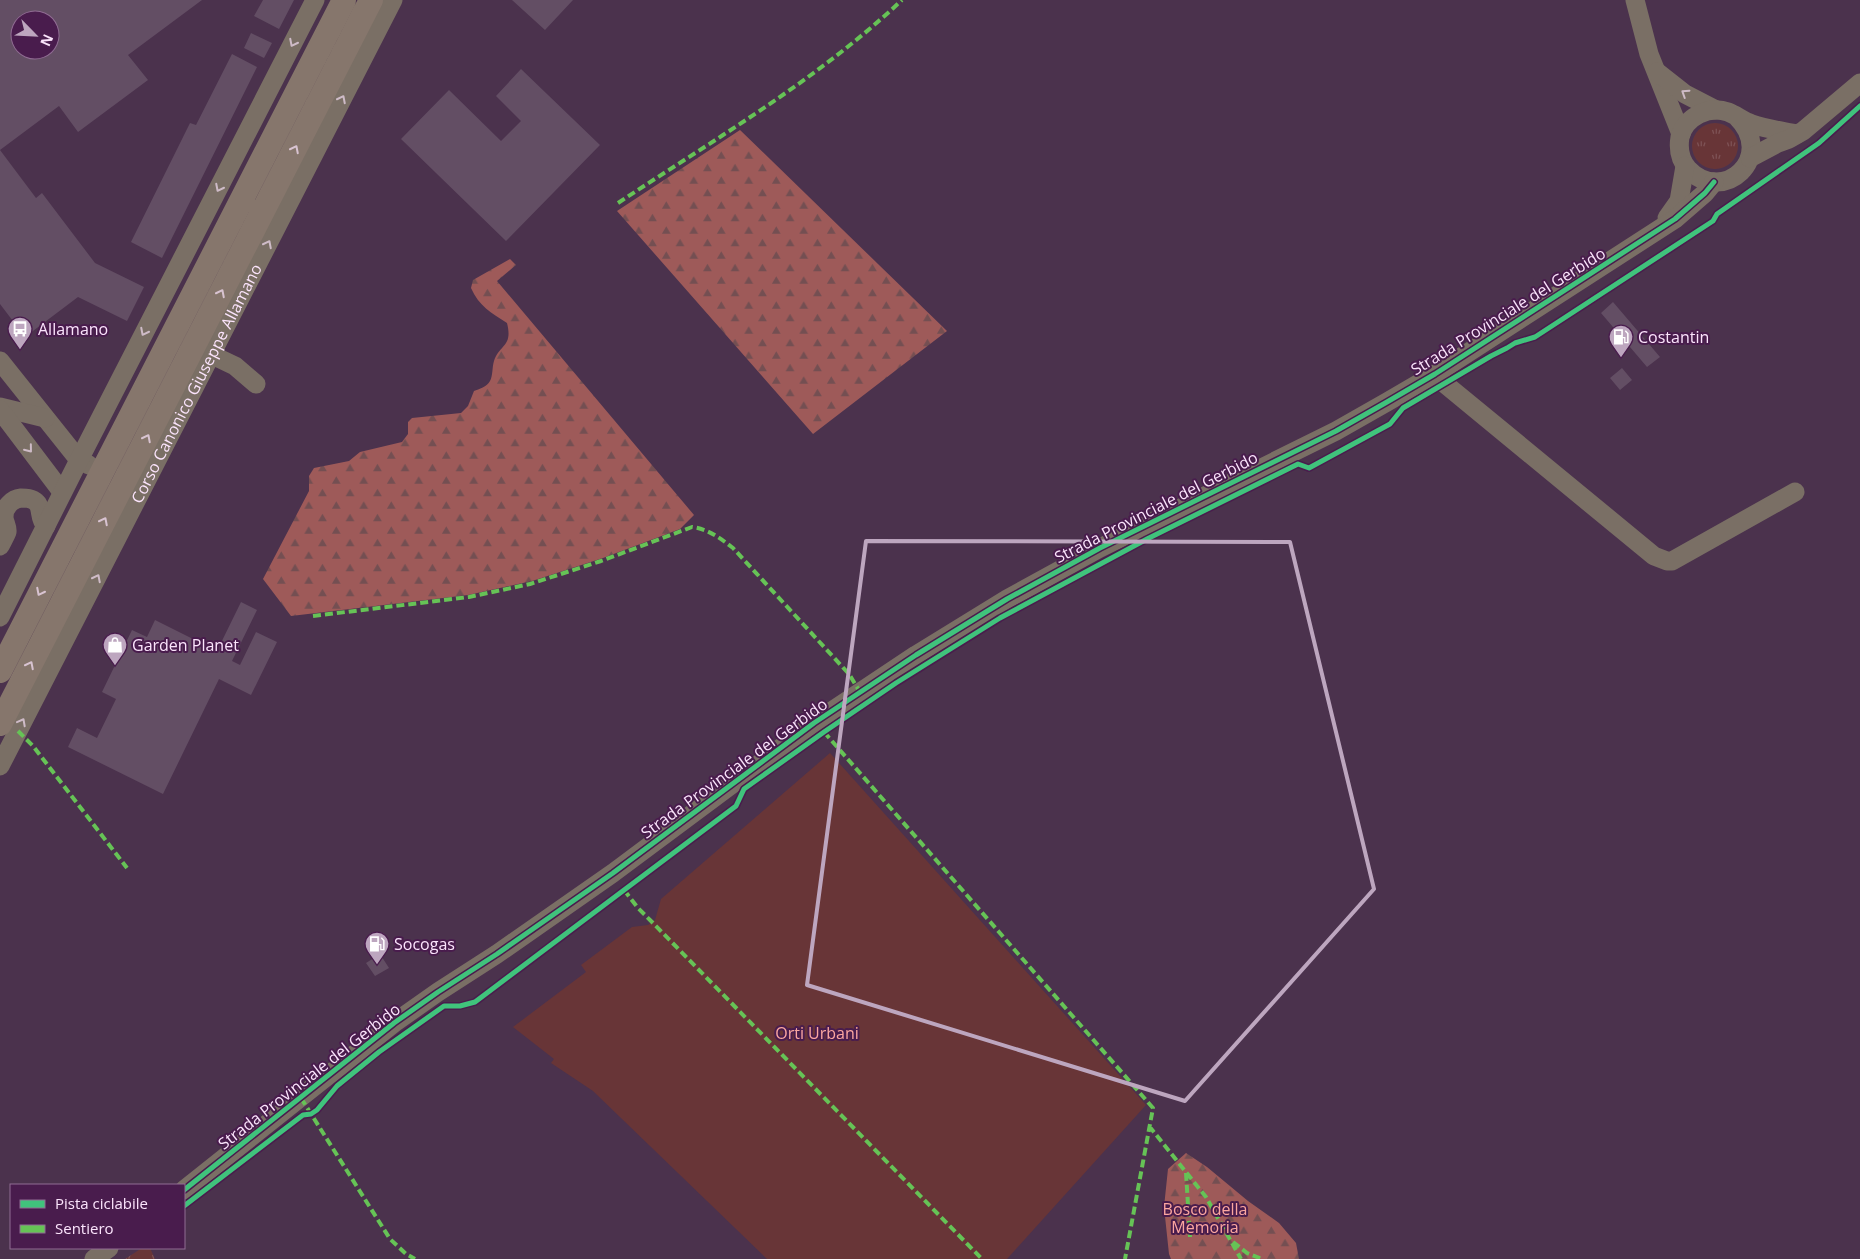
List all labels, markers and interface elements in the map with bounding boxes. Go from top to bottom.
north arrow [10,10,60,60]
text: N [36,31,58,50]
one-way arrow [289,38,299,47]
one-way arrow [1681,90,1691,99]
one-way arrow [336,95,346,104]
one-way arrow [289,145,299,154]
one-way arrow [215,183,225,192]
one-way arrow [262,240,272,249]
street label: Strada Provinciale del Gerbido [1407,242,1609,380]
street label: Corso Canonico Giuseppe Allamano [126,260,267,507]
one-way arrow [215,289,225,298]
bus stop icon: Allamano [7,316,33,350]
place label: Allamano [38,318,108,340]
fuel station icon: Costantin [1608,324,1634,358]
place label: Costantin [1638,326,1709,348]
one-way arrow [140,327,150,336]
one-way arrow [141,434,151,443]
one-way arrow [24,443,32,452]
street label: Strada Provinciale del Gerbido [1051,446,1261,568]
one-way arrow [98,517,108,526]
one-way arrow [91,574,101,583]
one-way arrow [36,587,46,596]
shop icon: Garden Planet [102,632,128,666]
place label: Garden Planet [132,634,239,656]
one-way arrow [24,661,34,670]
street label: Strada Provinciale del Gerbido [636,693,832,843]
one-way arrow [16,719,26,728]
fuel station icon: Socogas [364,931,390,965]
place label: Socogas [394,933,455,955]
street label: Strada Provinciale del Gerbido [213,998,405,1154]
park label: Orti Urbani [775,1022,859,1044]
legend [10,1184,185,1249]
text: Pista ciclabile [55,1193,148,1213]
park label: Bosco della Memoria [1163,1198,1247,1238]
text: Sentiero [55,1218,114,1238]

